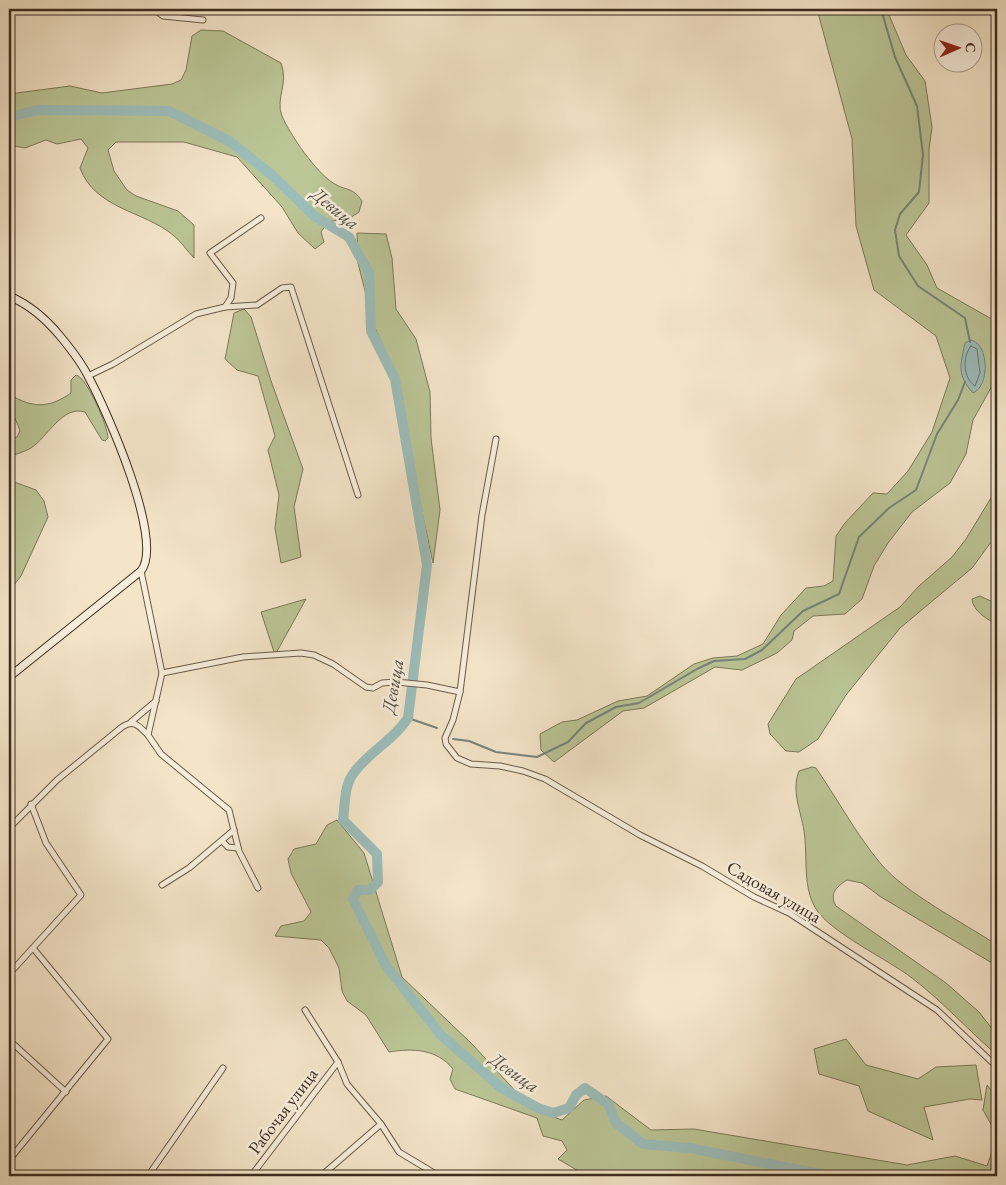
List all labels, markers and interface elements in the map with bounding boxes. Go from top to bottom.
north arrow [934,22,984,72]
text: С [962,42,980,53]
water label: Девица [305,180,365,235]
water label: Девица [375,657,410,717]
street label: Садовая улица [723,855,826,928]
water label: Девица [484,1045,544,1098]
street label: Рабочая улица [243,1062,323,1158]

